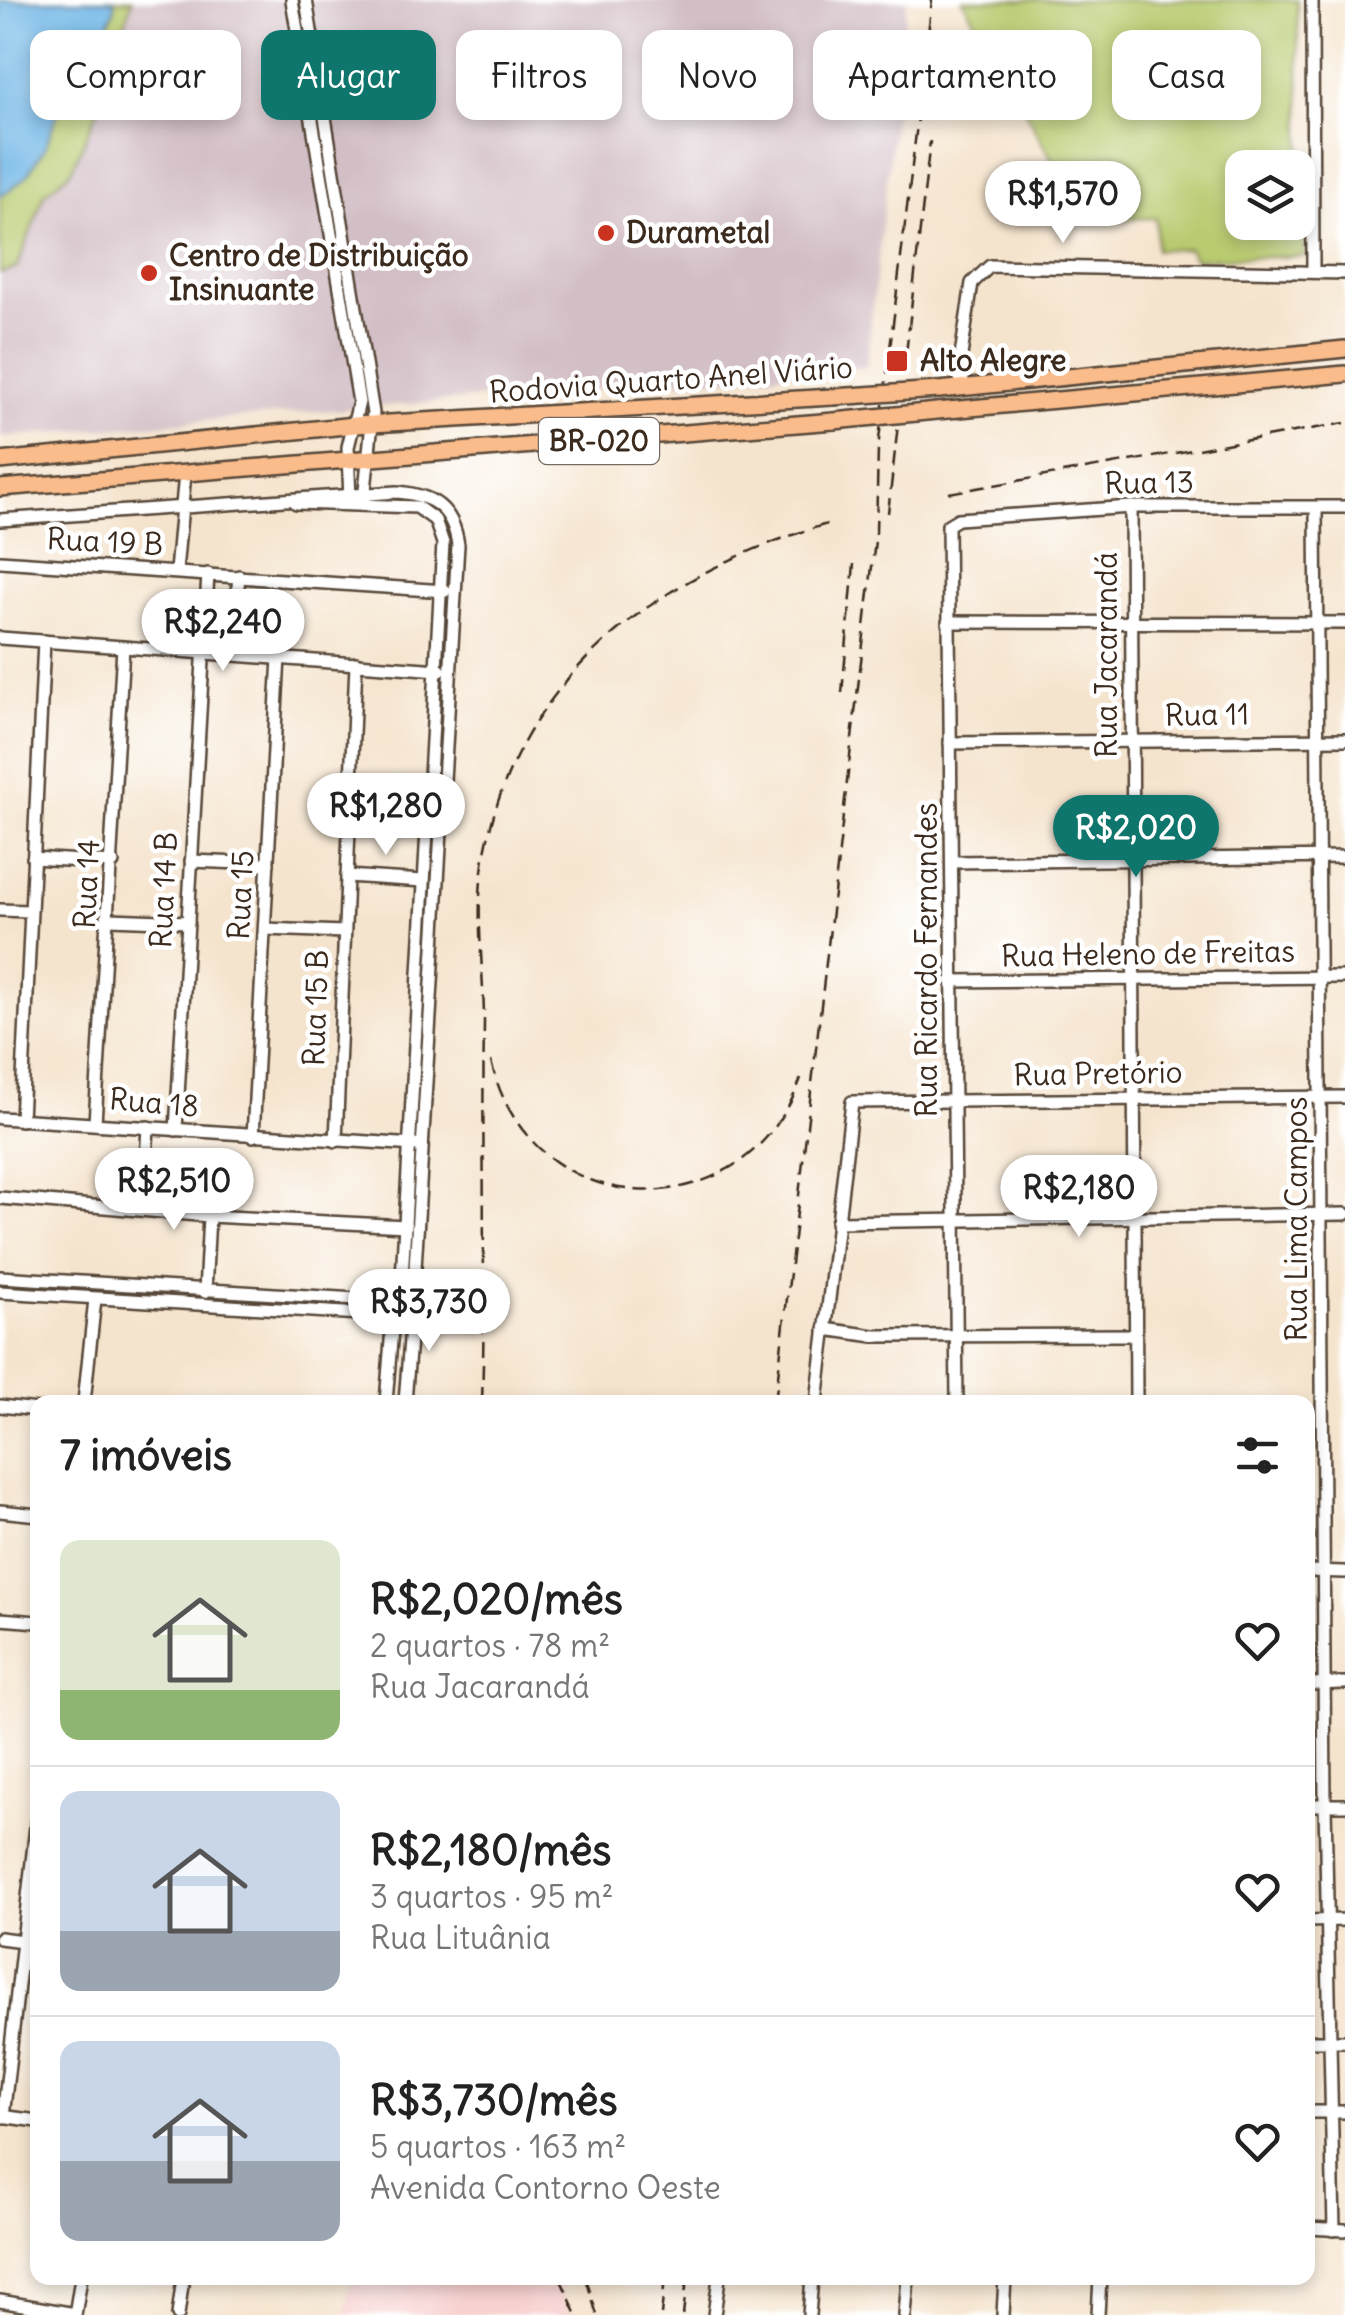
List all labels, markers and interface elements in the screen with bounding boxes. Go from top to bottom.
chip: Comprar [30,30,241,120]
chip: Alugar [261,30,436,120]
chip: Filtros [456,30,622,120]
chip: Novo [642,30,793,120]
chip: Apartamento [813,30,1092,120]
chip: Casa [1112,30,1261,120]
map controls [1225,150,1315,240]
button: layers [1225,150,1315,240]
pin: R$1,570 [971,161,1155,246]
text: R$1,570 [1007,173,1119,214]
place label: Durametal [626,213,770,251]
marker: Durametal [595,222,617,244]
place label: Centro de Distribuição Insinuante [169,236,469,308]
marker: Centro de Distribuição Insinuante [138,262,160,284]
place label: Alto Alegre [920,341,1067,379]
street label: Rodovia Quarto Anel Viário [488,347,854,411]
marker: Alto Alegre [884,348,910,374]
road number: BR-020 [539,418,659,464]
street label: Rua 13 [1104,462,1194,502]
street label: Rua 19 B [46,519,164,563]
street label: Rua Jacarandá [1087,552,1125,758]
pin: R$2,240 [131,589,315,674]
text: R$2,240 [164,601,282,642]
street label: Rua 11 [1164,694,1250,734]
pin: R$1,280 [294,773,478,858]
text: R$1,280 [329,785,443,826]
pin: R$2,020 [1044,795,1228,880]
street label: Rua Ricardo Fernandes [907,803,945,1118]
text: R$2,020 [1075,807,1197,848]
street label: Rua 14 B [141,831,185,949]
street label: Rua 14 [65,838,107,930]
street label: Rua 15 [219,849,261,941]
street label: Rua Heleno de Freitas [1001,931,1295,975]
street label: Rua 15 B [294,949,336,1067]
street label: Rua Pretório [1013,1053,1183,1093]
street label: Rua 18 [108,1079,200,1125]
street label: Rua Lima Campos [1277,1097,1315,1341]
pin: R$2,510 [82,1148,266,1233]
pin: R$2,180 [987,1155,1171,1240]
text: R$2,510 [117,1160,231,1201]
text: R$2,180 [1022,1167,1136,1208]
pin: R$3,730 [337,1269,521,1354]
text: R$3,730 [370,1281,488,1322]
icon: filters [1230,1428,1285,1483]
text: 7 imóveis [60,1429,232,1481]
text: R$2,020/mês [370,1573,623,1625]
icon: home [140,1580,260,1700]
icon: heart [1230,1613,1285,1668]
text: 2 quartos · 78 m² [370,1625,610,1666]
text: Rua Jacarandá [370,1666,590,1707]
text: R$2,180/mês [370,1824,611,1876]
icon: home [140,1831,260,1951]
icon: heart [1230,1864,1285,1919]
text: 3 quartos · 95 m² [370,1876,614,1917]
text: Rua Lituânia [370,1917,551,1958]
text: R$3,730/mês [370,2074,618,2126]
icon: home [140,2081,260,2201]
icon: heart [1230,2114,1285,2169]
text: 5 quartos · 163 m² [370,2126,626,2167]
text: Avenida Contorno Oeste [370,2167,721,2208]

